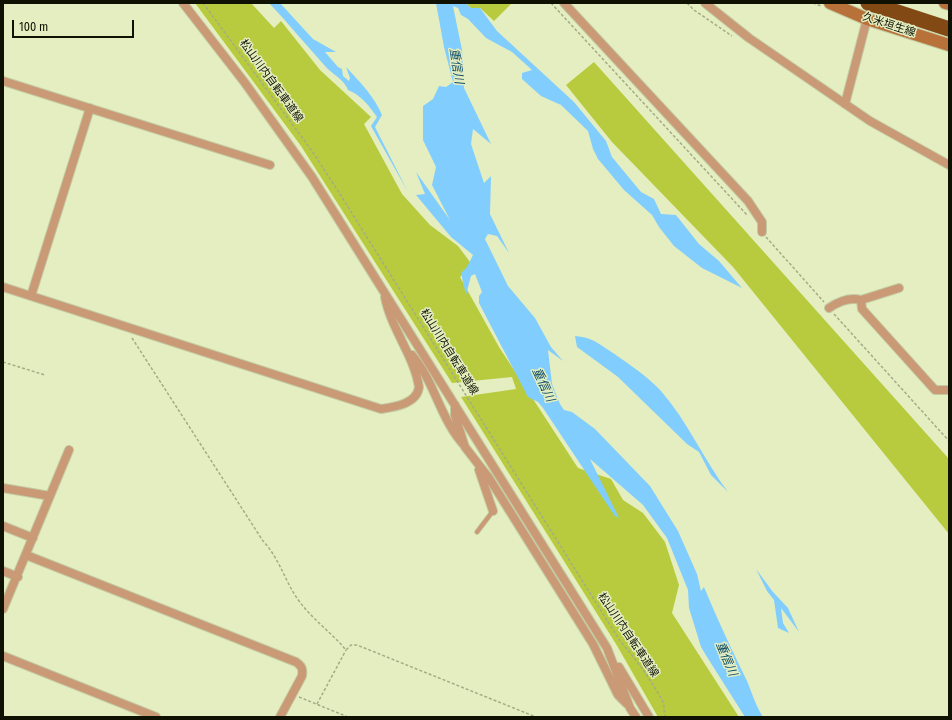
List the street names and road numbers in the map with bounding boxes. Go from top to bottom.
street label: 久米垣生線 [861,10,917,40]
street label: 松山川内自転車道線 [237,37,305,125]
street label: 松山川内自転車道線 [417,307,481,397]
street label: 松山川内自転車道線 [595,590,661,680]

